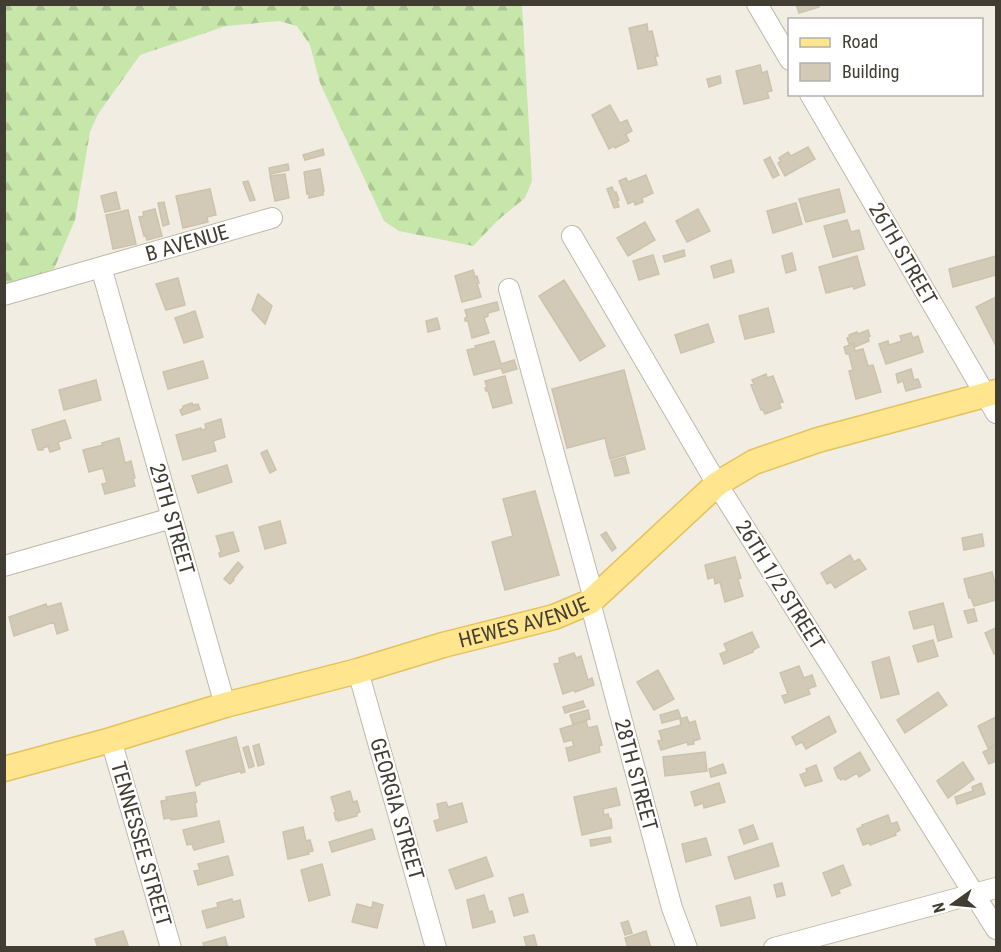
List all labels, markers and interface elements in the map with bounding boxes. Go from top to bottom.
legend [788,18,983,96]
text: Road [842,31,878,52]
text: Building [842,61,899,82]
street label: 26TH STREET [864,198,942,310]
street label: B AVENUE [143,220,231,266]
street label: 29TH STREET [145,461,199,577]
street label: 26TH 1/2 STREET [731,516,829,654]
street label: HEWES AVENUE [456,592,592,653]
street label: 28TH STREET [610,717,662,833]
street label: GEORGIA STREET [365,735,429,883]
street label: TENNESSEE STREET [106,759,176,929]
north arrow [923,874,983,934]
text: N [929,901,949,915]

